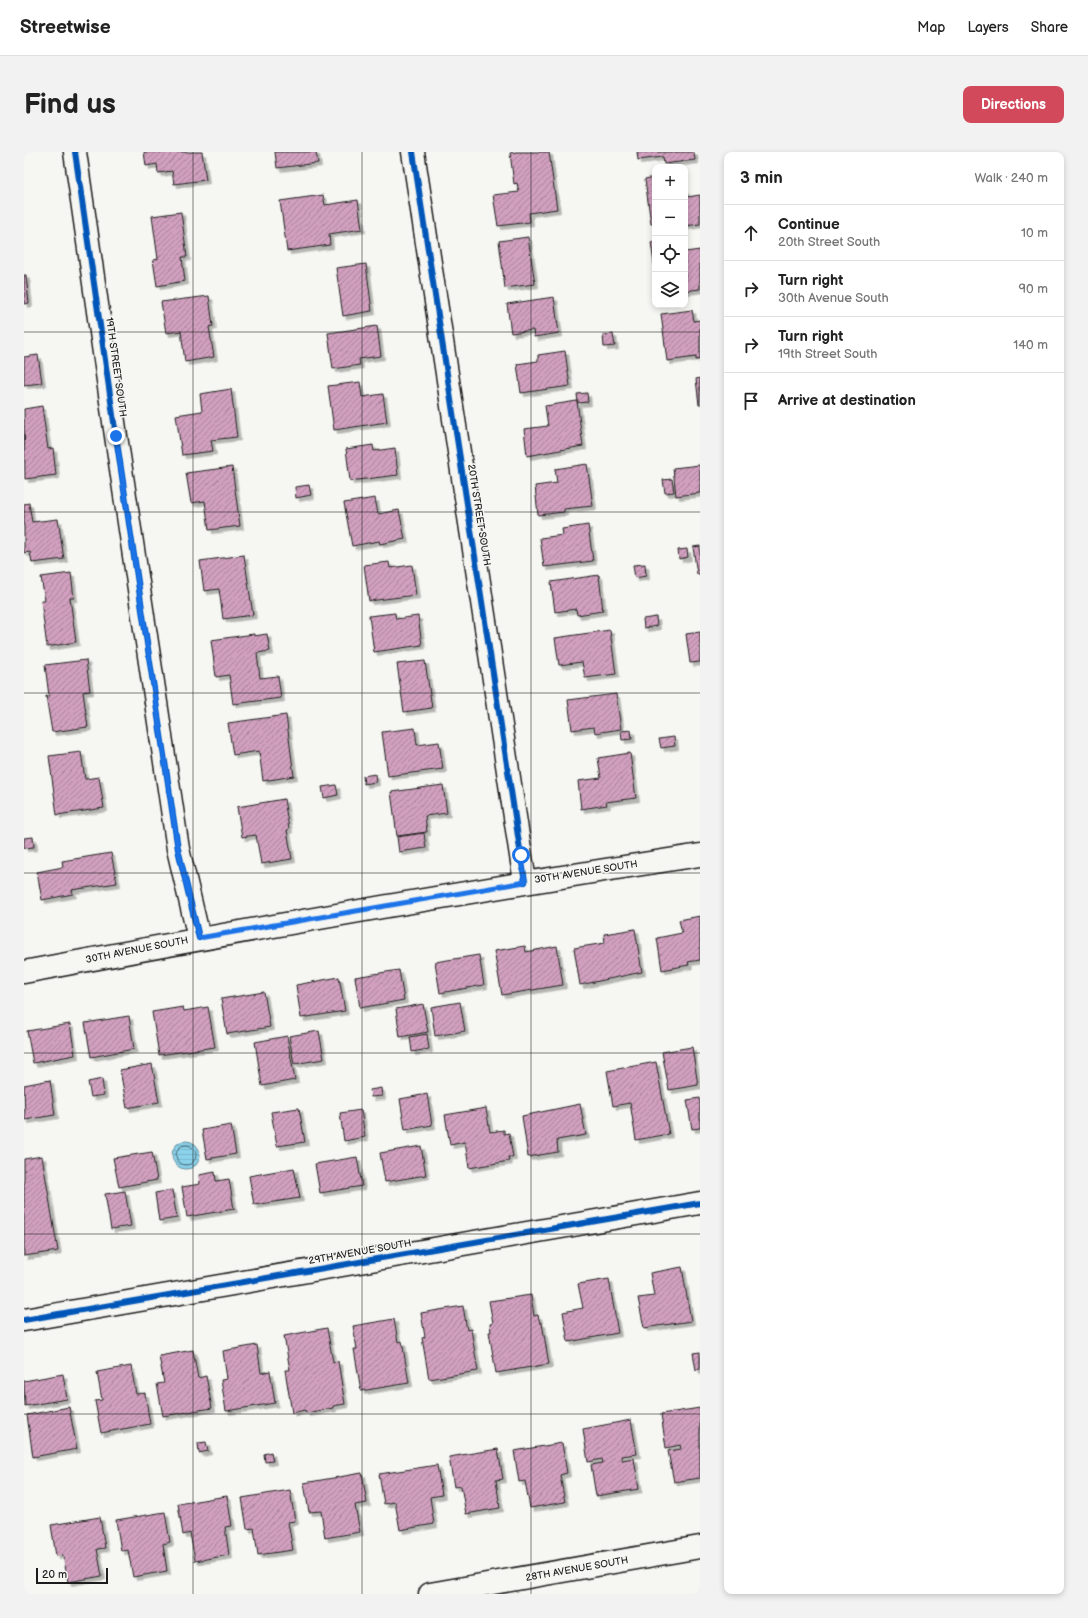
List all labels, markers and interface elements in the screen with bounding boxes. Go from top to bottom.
text: Streetwise [20,16,111,39]
text: Map [917,19,945,36]
text: Layers [967,19,1009,36]
text: Share [1031,19,1068,36]
button: Directions [963,86,1064,123]
text: Find us [24,88,116,121]
map controls [652,164,688,308]
button: + [652,164,688,200]
text: 3 min [740,168,783,188]
text: Walk · 240 m [974,170,1048,186]
button: − [652,200,688,236]
text: Continue [778,215,840,234]
icon: ahead [740,222,762,244]
text: 10 m [1021,225,1048,241]
text: 20th Street South [778,234,880,250]
button: locate [652,236,688,272]
text: Turn right [778,271,843,290]
button: layers [652,272,688,308]
icon: right [740,278,762,300]
text: 90 m [1019,281,1048,297]
text: 30th Avenue South [778,290,889,306]
street label: 19TH STREET SOUTH [103,316,129,418]
text: Turn right [778,327,843,346]
icon: right [740,334,762,356]
text: 140 m [1013,337,1048,353]
text: 19th Street South [778,346,877,362]
icon: arrive [740,390,762,412]
text: Arrive at destination [778,391,916,410]
route end [107,427,125,445]
street label: 20TH STREET SOUTH [465,463,493,567]
route start [512,846,530,864]
street label: 30TH AVENUE SOUTH [534,858,638,886]
street label: 30TH AVENUE SOUTH [85,934,189,966]
street label: 29TH AVENUE SOUTH [308,1237,412,1267]
street label: 28TH AVENUE SOUTH [525,1554,629,1584]
scale bar [36,1566,108,1585]
text: 20 m [42,1568,67,1581]

